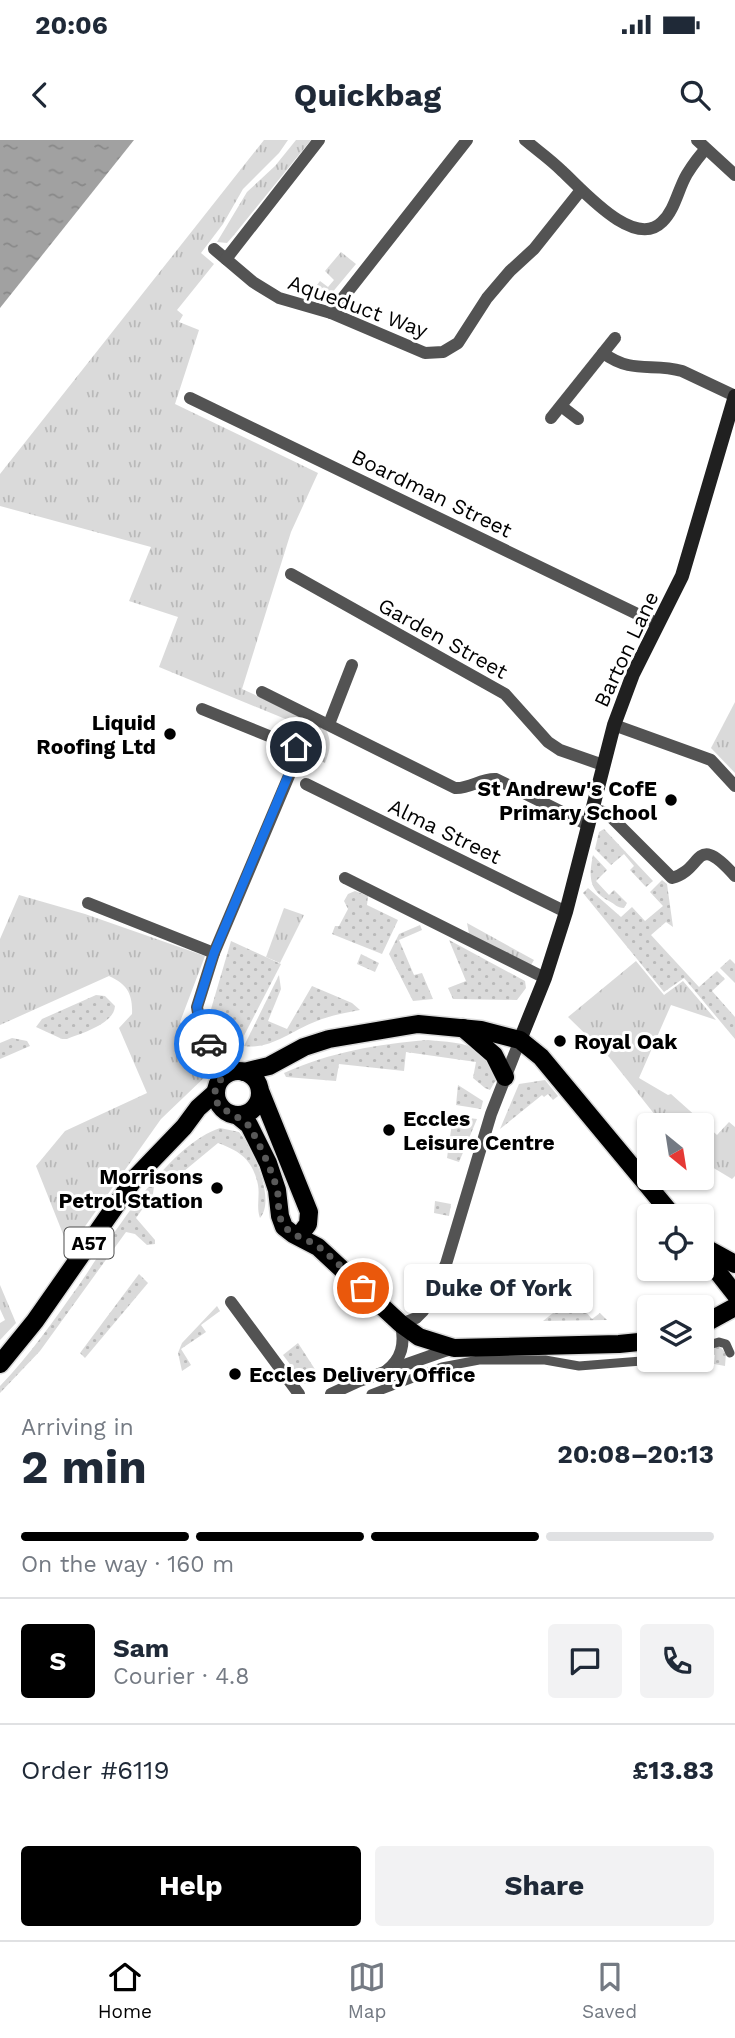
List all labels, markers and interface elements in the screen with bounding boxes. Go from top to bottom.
text: 20:06 [35,10,108,40]
icon: back [21,76,59,114]
text: Quickbag [294,76,441,114]
icon: search [676,76,714,114]
street label: Aqueduct Way [285,269,431,343]
street label: Boardman Street [348,443,516,543]
street label: Barton Lane [588,587,664,711]
street label: Garden Street [374,592,512,684]
place label: Liquid Roofing Ltd [36,710,156,759]
pin [266,717,326,777]
marker: Liquid Roofing Ltd [162,726,178,742]
icon: home [277,728,315,766]
place label: St Andrew's CofE Primary School [478,776,657,825]
marker: St Andrew's CofE Primary School [663,792,679,808]
street label: Alma Street [385,793,506,869]
courier [174,1009,244,1079]
icon: car [190,1025,228,1063]
place label: Royal Oak [574,1029,678,1054]
marker: Royal Oak [552,1033,568,1049]
place label: Eccles Leisure Centre [403,1106,555,1155]
north arrow [637,1113,714,1190]
map controls [637,1113,714,1372]
marker: Eccles Leisure Centre [381,1122,397,1138]
place label: Morrisons Petrol Station [59,1164,203,1213]
marker: Morrisons Petrol Station [209,1180,225,1196]
button: locate [637,1204,714,1281]
road number: A57 [64,1228,114,1259]
pin [333,1258,393,1318]
callout: Duke Of York [405,1264,594,1312]
icon: bag [344,1269,382,1307]
text: Duke Of York [425,1275,572,1302]
button: layers [637,1295,714,1372]
place label: Eccles Delivery Office [249,1362,475,1387]
marker: Eccles Delivery Office [227,1366,243,1382]
text: Arriving in [21,1414,134,1441]
text: 20:08–20:13 [557,1439,714,1469]
text: 2 min [21,1440,147,1494]
text: On the way · 160 m [21,1551,234,1578]
button: chat [548,1624,622,1698]
button: phone [640,1624,714,1698]
text: Sam [113,1633,169,1663]
text: S [50,1646,66,1676]
text: Courier · 4.8 [113,1663,249,1690]
text: Order #6119 [21,1755,169,1785]
text: £13.83 [632,1755,714,1785]
button: Help [21,1846,361,1926]
button: Share [375,1846,714,1926]
tab: Home [98,1958,152,2023]
tab: Map [348,1958,386,2023]
tab: Saved [582,1958,637,2023]

